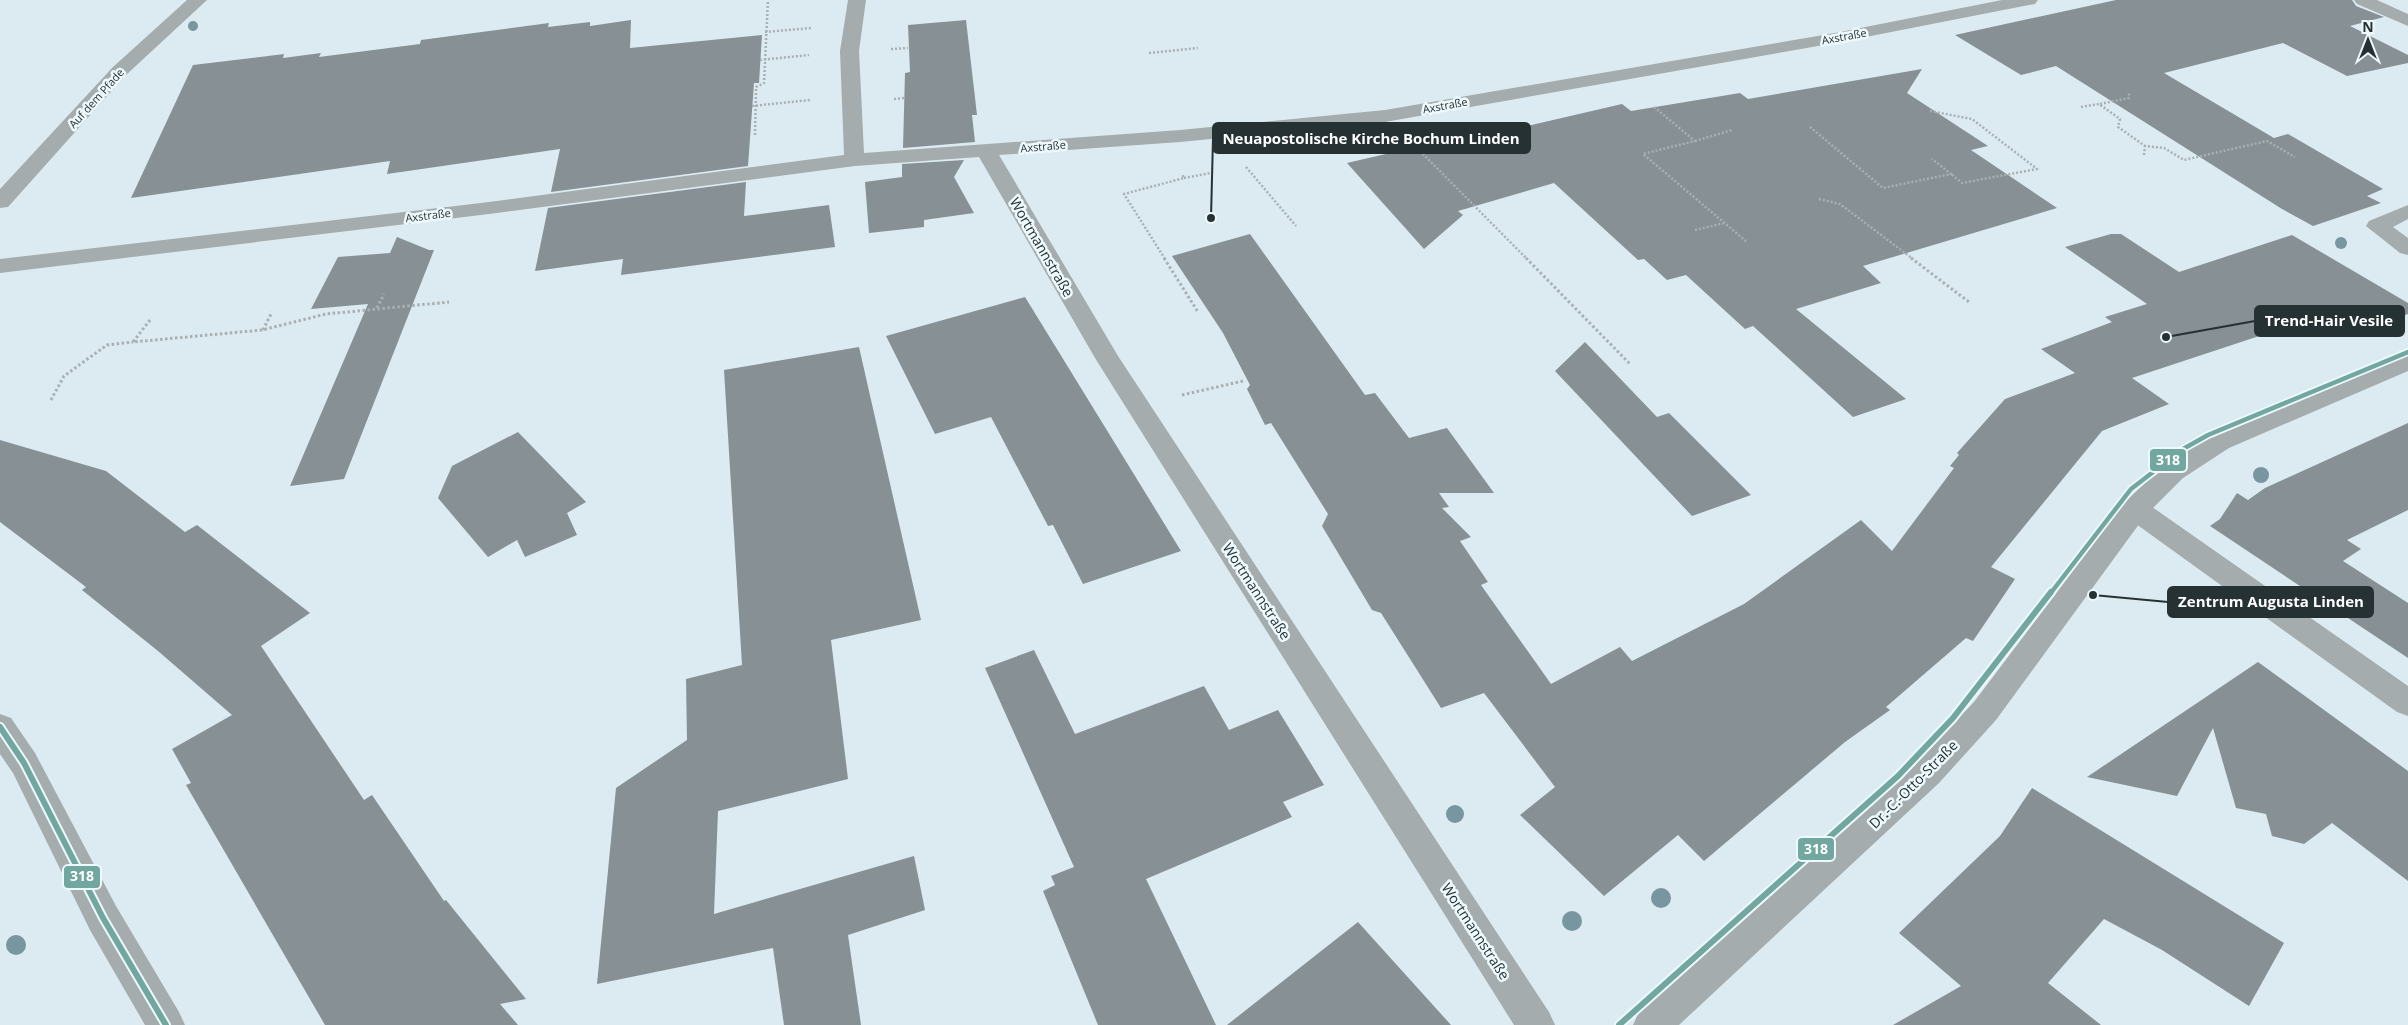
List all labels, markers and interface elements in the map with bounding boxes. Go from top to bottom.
north arrow [2343,15,2393,65]
text: N [2362,17,2374,36]
street label: Axstraße [1820,25,1868,47]
street label: Auf dem Pfade [65,65,127,131]
street label: Axstraße [1421,94,1469,116]
callout: Neuapostolische Kirche Bochum Linden [1213,123,1530,153]
text: Neuapostolische Kirche Bochum Linden [1222,128,1520,148]
street label: Axstraße [1020,137,1066,155]
street label: Wortmannstraße [1006,194,1078,300]
street label: Axstraße [404,205,452,225]
callout: Trend-Hair Vesile [2255,306,2404,336]
text: Trend-Hair Vesile [2265,310,2393,330]
line badge: 318 [2149,448,2187,472]
text: 318 [2156,450,2180,469]
street label: Wortmannstraße [1219,539,1295,643]
callout: Zentrum Augusta Linden [2168,587,2373,617]
text: Zentrum Augusta Linden [2178,591,2364,611]
street label: Dr.-C.-Otto-Straße [1865,736,1961,832]
line badge: 318 [1797,837,1835,861]
text: 318 [1804,839,1828,858]
line badge: 318 [63,865,101,889]
text: 318 [70,866,94,885]
street label: Wortmannstraße [1438,879,1514,983]

